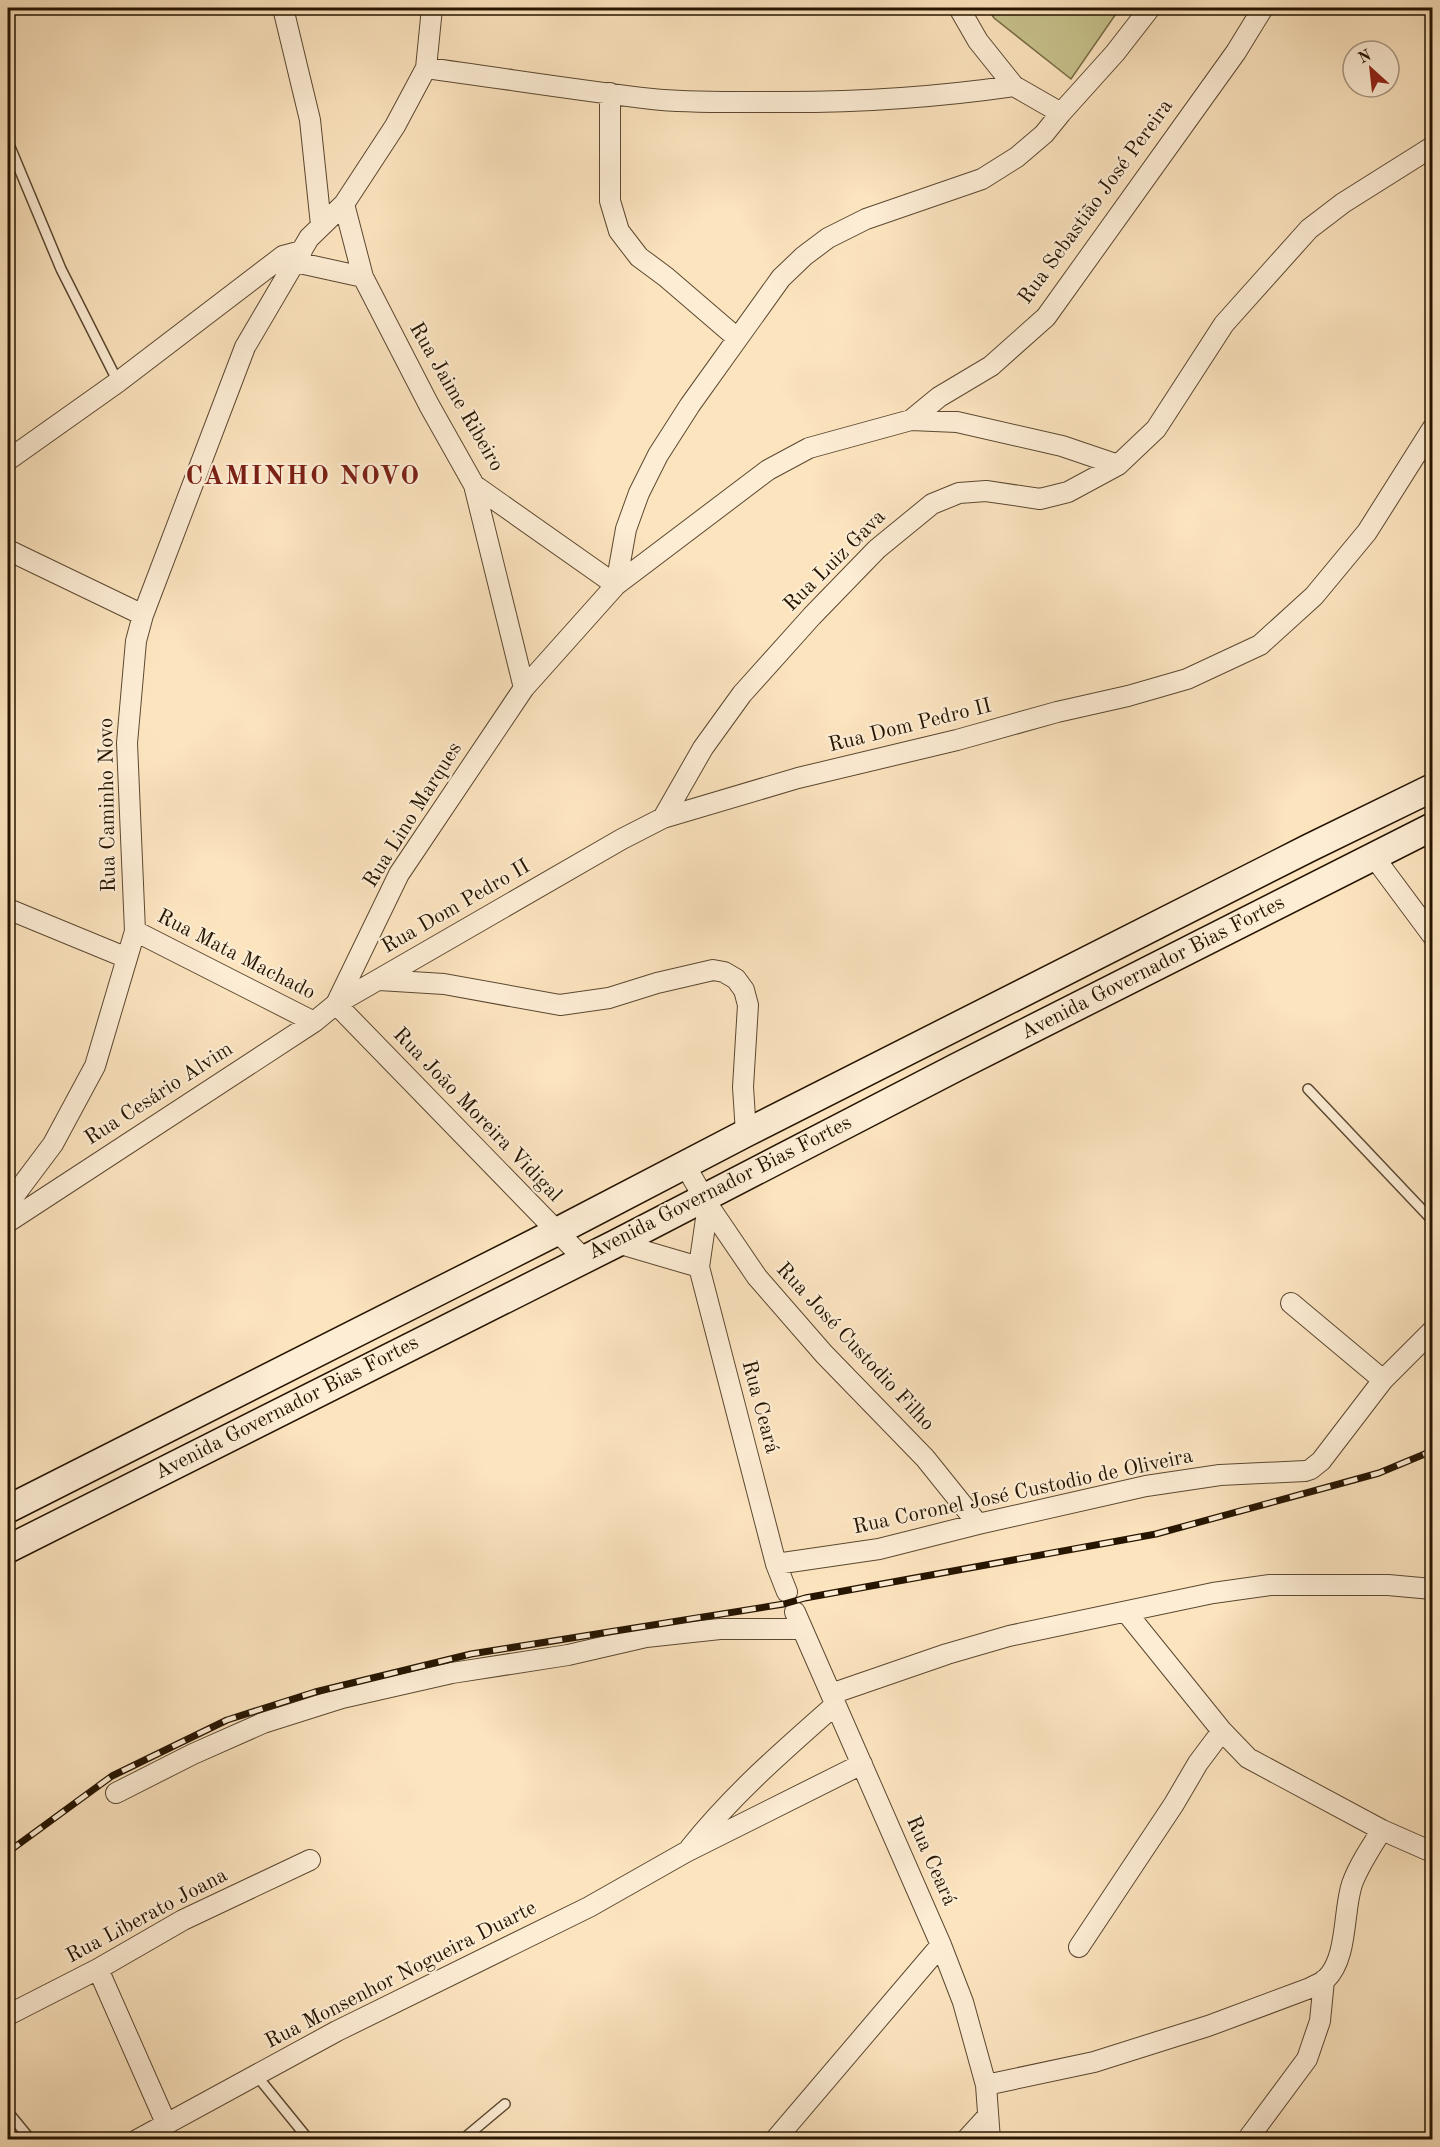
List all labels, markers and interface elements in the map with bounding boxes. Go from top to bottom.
north arrow [1341,39,1401,99]
text: N [1356,47,1375,67]
street label: Rua Sebastião José Pereira [1015,96,1177,308]
street label: Rua Jaime Ribeiro [405,319,507,475]
district label: CAMINHO NOVO [185,463,421,490]
street label: Rua Luiz Gava [780,506,890,616]
street label: Rua Dom Pedro II [826,696,994,756]
street label: Rua Caminho Novo [96,718,120,892]
street label: Rua Lino Marques [360,739,466,891]
street label: Rua Dom Pedro II [378,856,534,958]
street label: Avenida Governador Bias Fortes [1018,892,1288,1044]
street label: Rua Mata Machado [154,906,318,1004]
street label: Rua João Moreira Vidigal [389,1024,566,1206]
street label: Rua Cesário Alvim [81,1038,237,1150]
street label: Avenida Governador Bias Fortes [585,1112,855,1264]
street label: Rua José Custodio Filho [772,1259,938,1435]
street label: Avenida Governador Bias Fortes [152,1332,422,1484]
street label: Rua Ceará [737,1358,783,1456]
street label: Rua Coronel José Custodio de Oliveira [851,1446,1195,1538]
street label: Rua Ceará [902,1813,960,1909]
street label: Rua Liberato Joana [63,1865,231,1967]
street label: Rua Monsenhor Nogueira Duarte [262,1897,540,2053]

